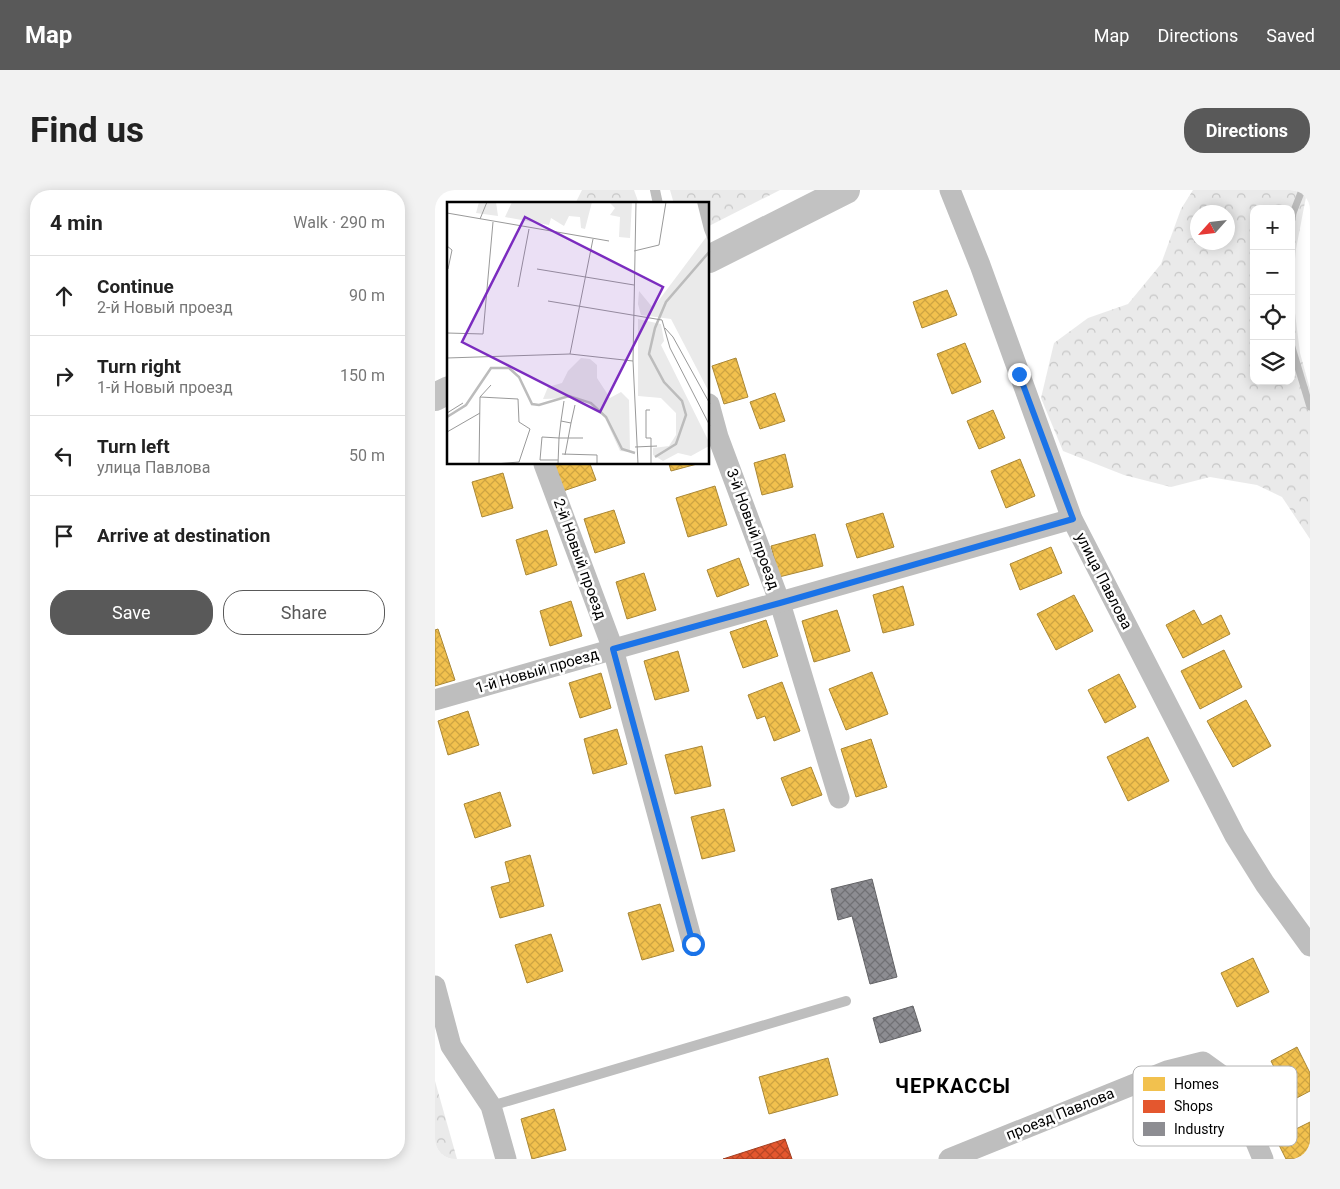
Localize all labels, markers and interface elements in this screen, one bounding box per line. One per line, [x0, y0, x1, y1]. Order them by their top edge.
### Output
text: Map [25, 21, 72, 49]
text: Map [1094, 25, 1129, 46]
text: Directions [1157, 25, 1238, 46]
text: Saved [1266, 25, 1315, 46]
button: Directions [1184, 108, 1310, 153]
text: Find us [30, 110, 144, 151]
inset map [447, 202, 710, 465]
north arrow [1190, 205, 1235, 250]
map controls [1250, 205, 1295, 385]
button: + [1250, 205, 1295, 250]
text: 4 min [50, 211, 103, 235]
text: Walk · 290 m [293, 213, 385, 232]
button: − [1250, 250, 1295, 295]
text: Continue [97, 275, 174, 298]
icon: ahead [50, 282, 78, 310]
text: 90 m [349, 286, 385, 305]
button: locate [1250, 295, 1295, 340]
text: 2-й Новый проезд [97, 298, 233, 317]
button: layers [1250, 340, 1295, 385]
text: Turn right [97, 355, 181, 378]
icon: right [50, 362, 78, 390]
route end [1008, 363, 1031, 386]
text: 150 m [340, 366, 385, 385]
text: 1-й Новый проезд [97, 378, 233, 397]
text: Turn left [97, 435, 170, 458]
icon: left [50, 442, 78, 470]
text: 50 m [349, 446, 385, 465]
text: улица Павлова [97, 458, 210, 477]
street label: 3-й Новый проезд [723, 466, 783, 592]
street label: 2-й Новый проезд [550, 496, 610, 622]
icon: arrive [50, 522, 78, 550]
text: Arrive at destination [97, 524, 270, 547]
street label: улица Павлова [1072, 530, 1136, 632]
button: Save [50, 590, 213, 635]
button: Share [223, 590, 385, 635]
street label: 1-й Новый проезд [473, 645, 601, 697]
route start [682, 933, 705, 956]
legend [1133, 1066, 1297, 1146]
district label: ЧЕРКАССЫ [895, 1074, 1011, 1098]
text: Homes [1174, 1076, 1219, 1092]
street label: проезд Павлова [1003, 1084, 1117, 1144]
text: Shops [1174, 1098, 1213, 1114]
text: Industry [1174, 1121, 1225, 1137]

